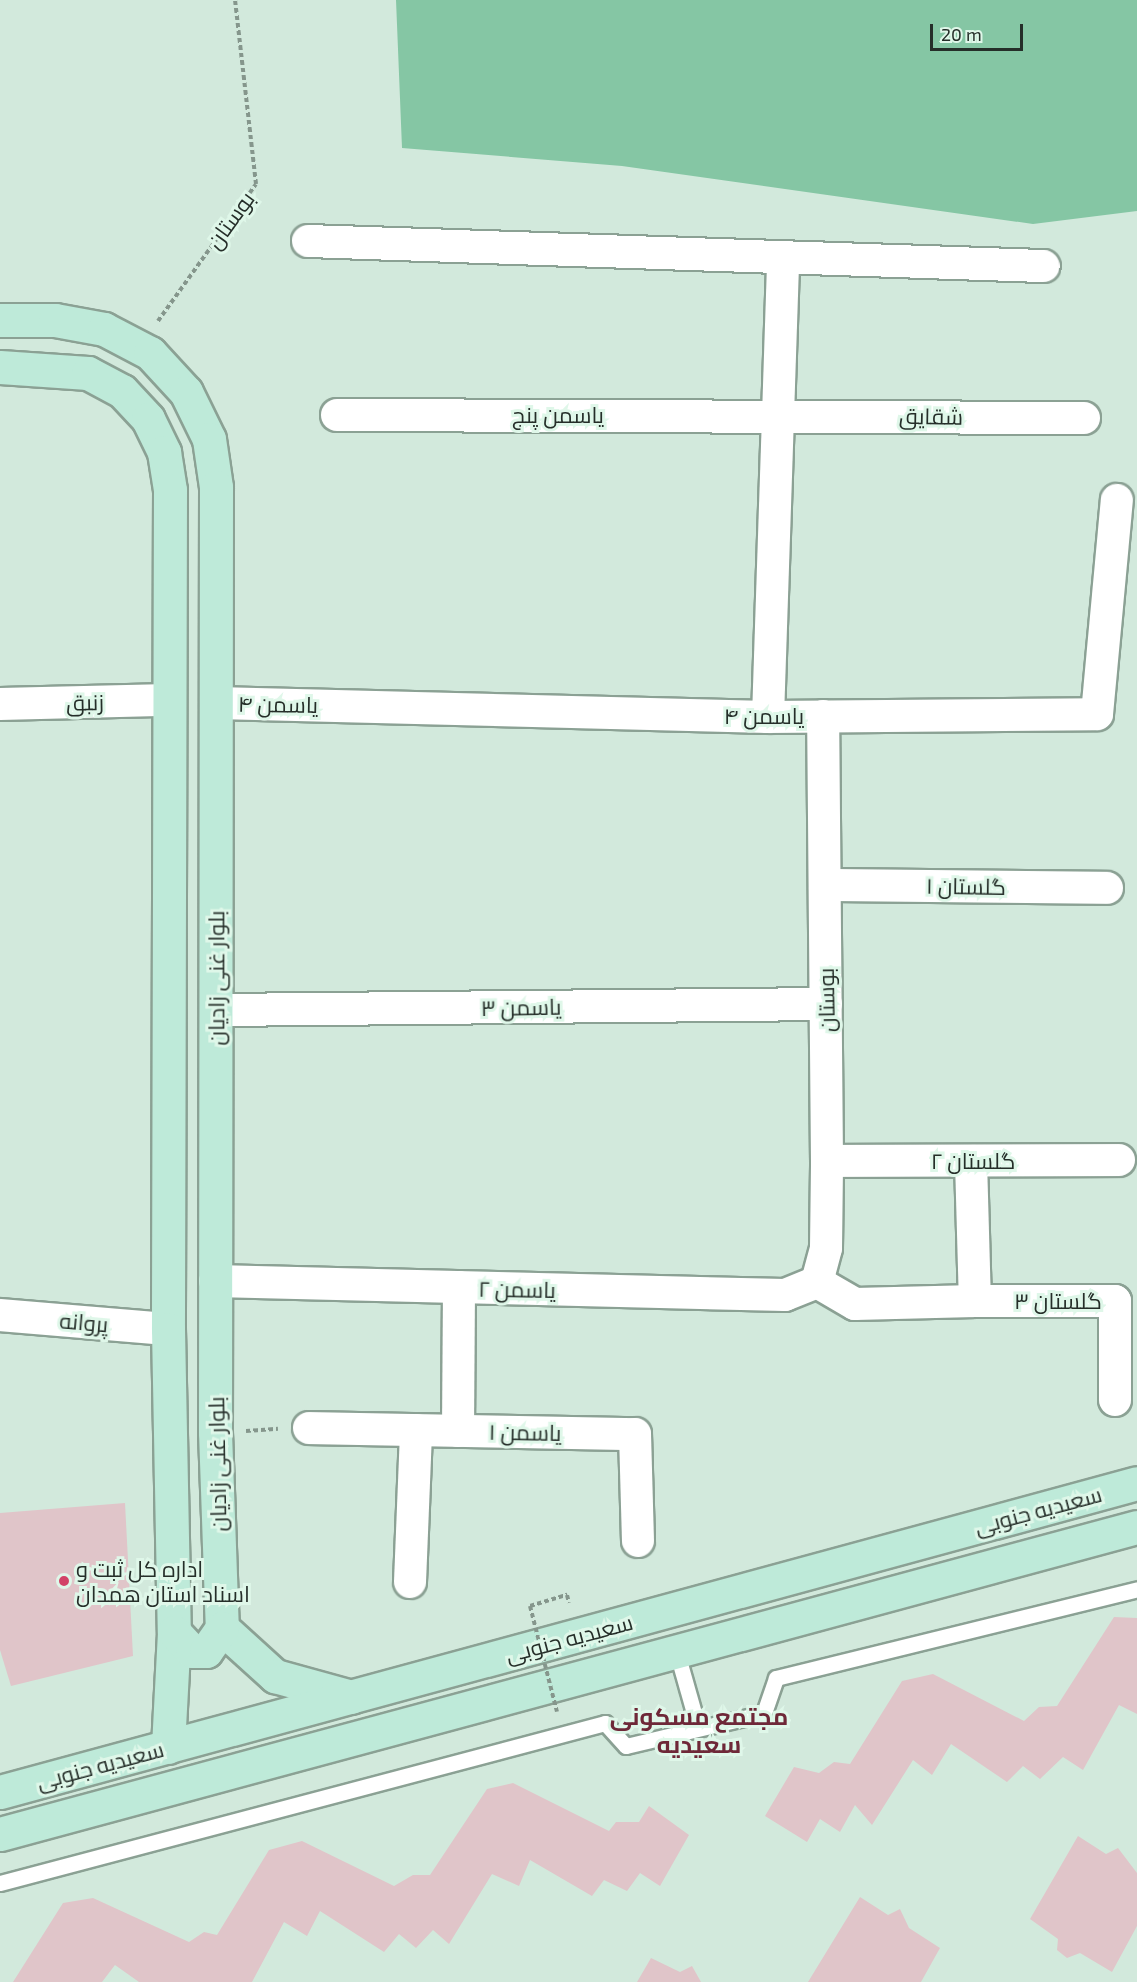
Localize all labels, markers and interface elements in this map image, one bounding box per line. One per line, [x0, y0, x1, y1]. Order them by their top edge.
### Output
scale bar [933, 12, 1026, 50]
text: 20 m [941, 23, 982, 45]
street label: بوستان [200, 186, 260, 254]
street label: یاسمن پنج [512, 402, 604, 428]
street label: شقایق [899, 402, 963, 430]
street label: زنبق [66, 688, 104, 716]
street label: یاسمن ۴ [238, 690, 318, 718]
street label: یاسمن ۴ [724, 703, 804, 729]
street label: گلستان ۱ [926, 872, 1006, 900]
street label: بلوار غنی زادیان [203, 910, 229, 1046]
street label: بوستان [812, 968, 840, 1032]
street label: یاسمن ۳ [480, 993, 562, 1021]
street label: گلستان ۲ [931, 1148, 1015, 1174]
street label: یاسمن ۲ [478, 1275, 556, 1303]
street label: گلستان ۳ [1014, 1288, 1102, 1314]
street label: پروانه [58, 1307, 110, 1337]
street label: بلوار غنی زادیان [203, 1396, 231, 1532]
street label: یاسمن ۱ [489, 1418, 561, 1446]
street label: سعیدیه جنوبی [971, 1480, 1105, 1540]
place label: اداره کل ثبت و اسناد استان همدان [76, 1555, 250, 1606]
marker: اداره کل ثبت و اسناد استان همدان [57, 1574, 71, 1588]
street label: سعیدیه جنوبی [502, 1608, 636, 1668]
district label: مجتمع مسکونی سعیدیه [610, 1702, 788, 1758]
street label: سعیدیه جنوبی [33, 1735, 167, 1795]

